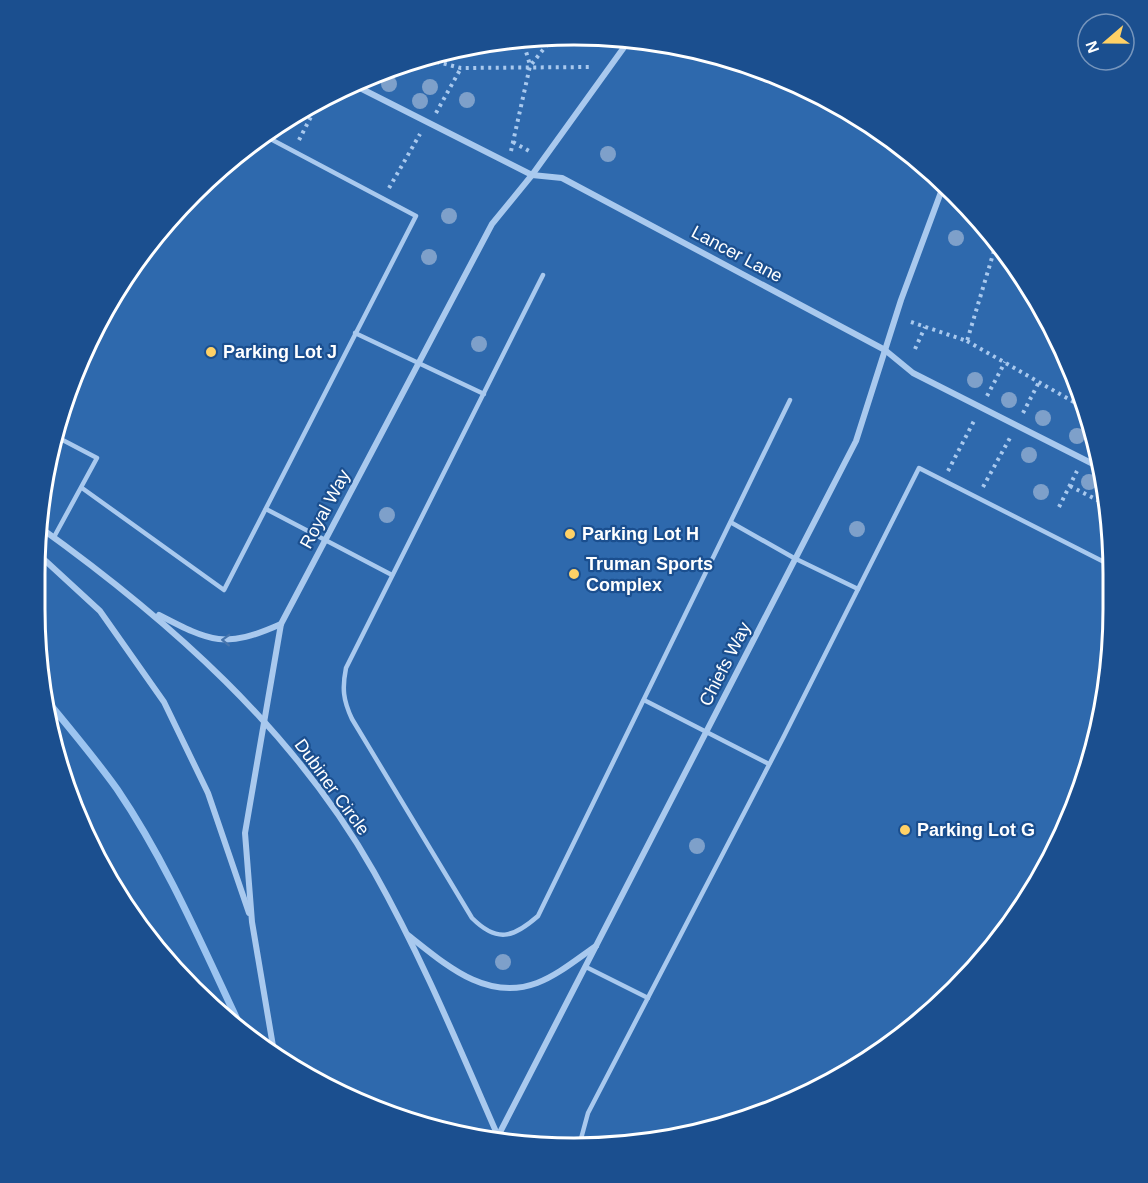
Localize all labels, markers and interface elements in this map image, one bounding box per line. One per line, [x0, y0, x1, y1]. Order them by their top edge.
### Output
north arrow [1076, 12, 1136, 72]
text: N [1082, 39, 1102, 55]
street label: Lancer Lane [688, 222, 786, 286]
place label: Parking Lot J [223, 342, 337, 362]
marker: Parking Lot J [204, 345, 218, 359]
street label: Royal Way [296, 466, 354, 552]
place label: Parking Lot H [582, 524, 699, 544]
marker: Parking Lot H [563, 527, 577, 541]
place label: Truman Sports Complex [586, 554, 713, 595]
marker: Truman Sports Complex [567, 567, 581, 581]
street label: Chiefs Way [695, 619, 755, 709]
one-way arrow [222, 633, 231, 646]
street label: Dubiner Circle [290, 735, 374, 839]
place label: Parking Lot G [917, 820, 1035, 840]
marker: Parking Lot G [898, 823, 912, 837]

